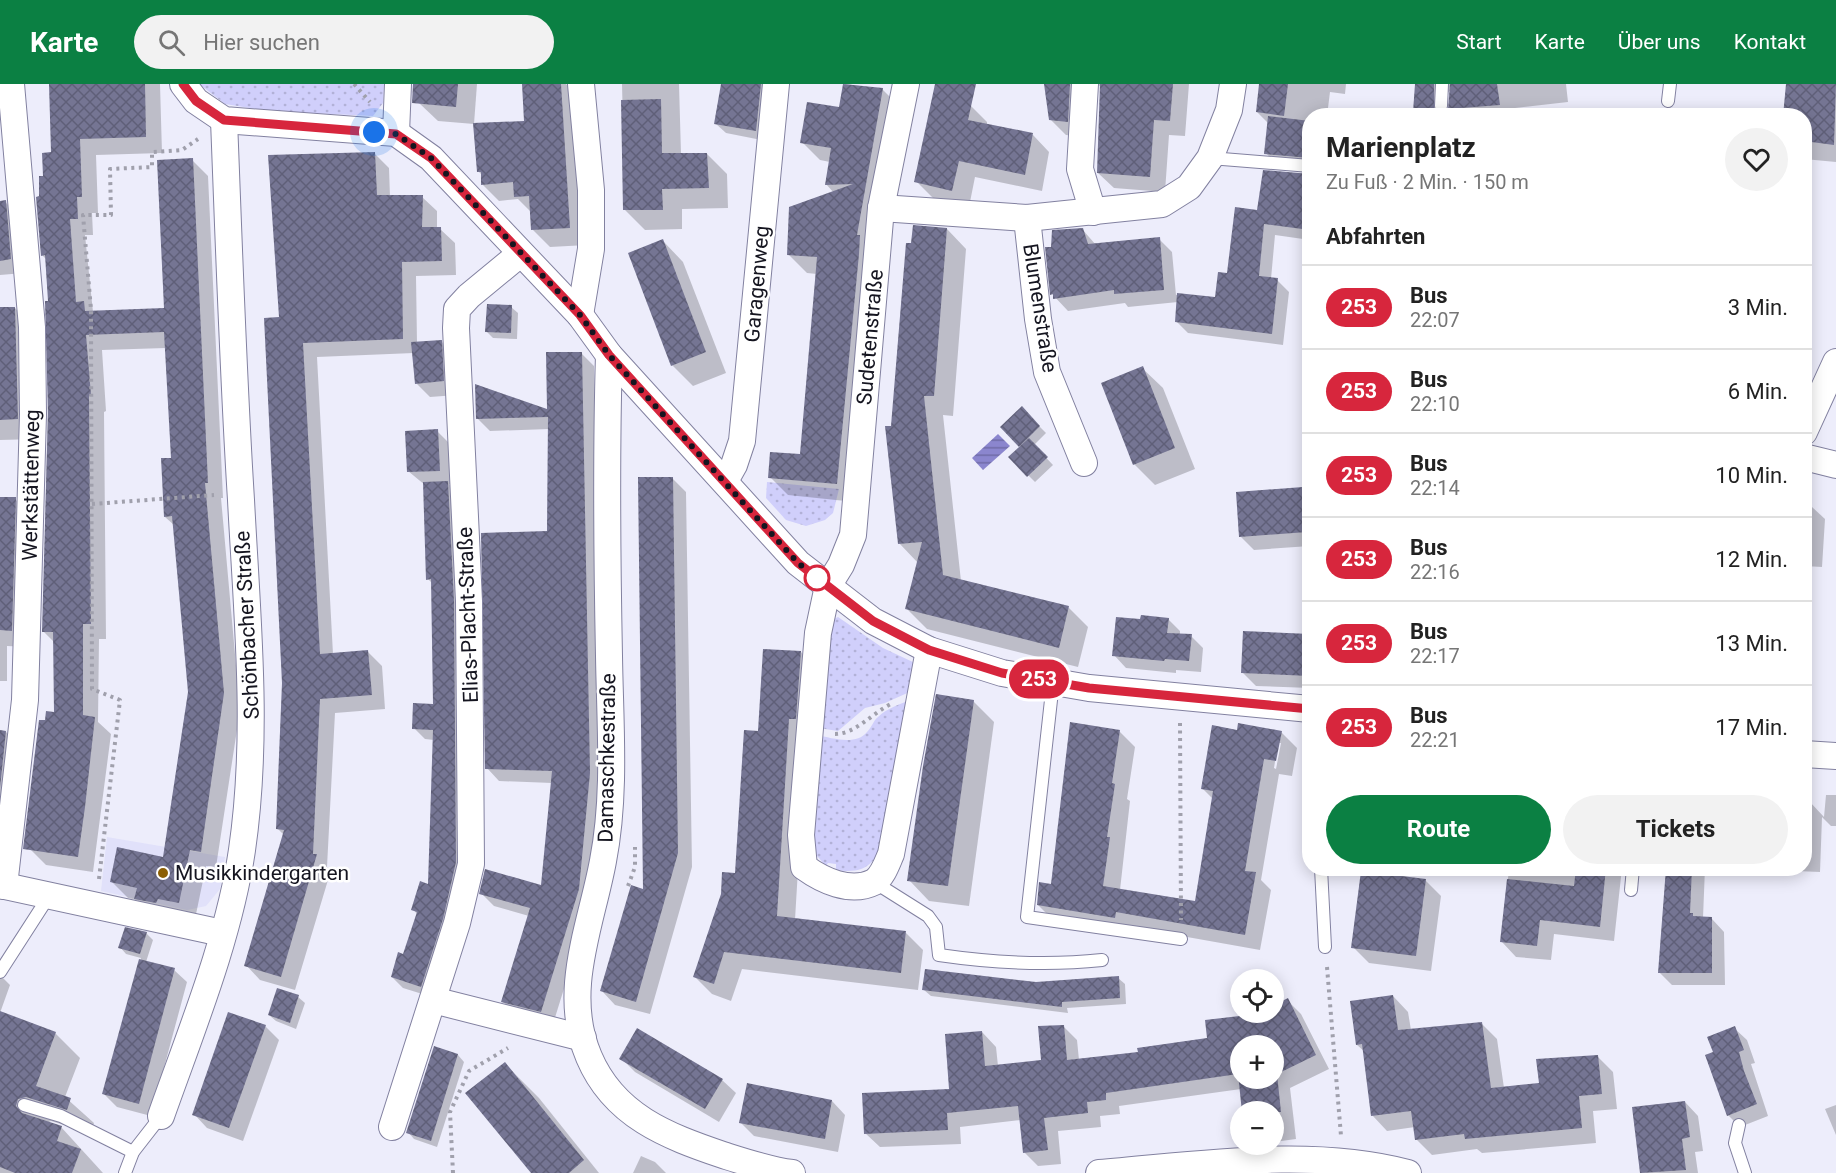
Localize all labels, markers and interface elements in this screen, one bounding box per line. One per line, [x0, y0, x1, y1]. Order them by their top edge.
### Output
search box [134, 15, 554, 69]
text: Karte [30, 26, 98, 59]
icon: search [155, 26, 188, 59]
text: Hier suchen [203, 30, 320, 55]
text: Start [1456, 30, 1502, 54]
text: Karte [1535, 30, 1585, 54]
text: Über uns [1618, 30, 1701, 54]
text: Kontakt [1734, 30, 1806, 54]
your location [359, 117, 389, 147]
button: heart [1725, 128, 1788, 191]
text: Marienplatz [1326, 131, 1476, 164]
text: Zu Fuß · 2 Min. · 150 m [1326, 170, 1529, 194]
text: Abfahrten [1326, 224, 1425, 249]
street label: Garagenweg [740, 225, 774, 343]
street label: Blumenstraße [1018, 242, 1062, 374]
street label: Sudetenstraße [852, 268, 888, 406]
text: Bus [1410, 283, 1448, 308]
text: 253 [1341, 295, 1377, 319]
text: 3 Min. [1728, 295, 1788, 320]
text: 22:07 [1410, 308, 1460, 332]
text: Bus [1410, 367, 1448, 392]
text: 253 [1341, 379, 1377, 403]
text: 6 Min. [1728, 379, 1788, 404]
text: 22:10 [1410, 392, 1460, 416]
street label: Werkstättenweg [18, 409, 44, 561]
text: Bus [1410, 451, 1448, 476]
text: 253 [1341, 463, 1377, 487]
text: 10 Min. [1715, 463, 1788, 488]
text: 22:14 [1410, 476, 1460, 500]
street label: Elias-Placht-Straße [453, 526, 483, 704]
street label: Schönbacher Straße [230, 530, 264, 720]
text: Bus [1410, 535, 1448, 560]
text: 253 [1341, 547, 1377, 571]
text: 12 Min. [1715, 547, 1788, 572]
text: 22:16 [1410, 560, 1460, 584]
unlabelled marker [804, 565, 830, 591]
text: Bus [1410, 619, 1448, 644]
text: 253 [1341, 631, 1377, 655]
text: 13 Min. [1715, 631, 1788, 656]
text: 22:17 [1410, 644, 1460, 668]
line badge: 253 [1004, 660, 1074, 698]
text: 253 [1021, 667, 1057, 691]
street label: Damaschkestraße [594, 673, 620, 843]
text: Bus [1410, 703, 1448, 728]
text: 253 [1341, 715, 1377, 739]
text: 17 Min. [1715, 715, 1788, 740]
text: 22:21 [1410, 728, 1460, 752]
button: Route [1326, 795, 1551, 864]
button: Tickets [1563, 795, 1788, 864]
place label: Musikkindergarten [175, 861, 349, 885]
marker: Musikkindergarten [156, 866, 170, 880]
map controls [1230, 969, 1284, 1155]
button: locate [1230, 969, 1284, 1023]
button: + [1230, 1035, 1284, 1089]
button: − [1230, 1101, 1284, 1155]

